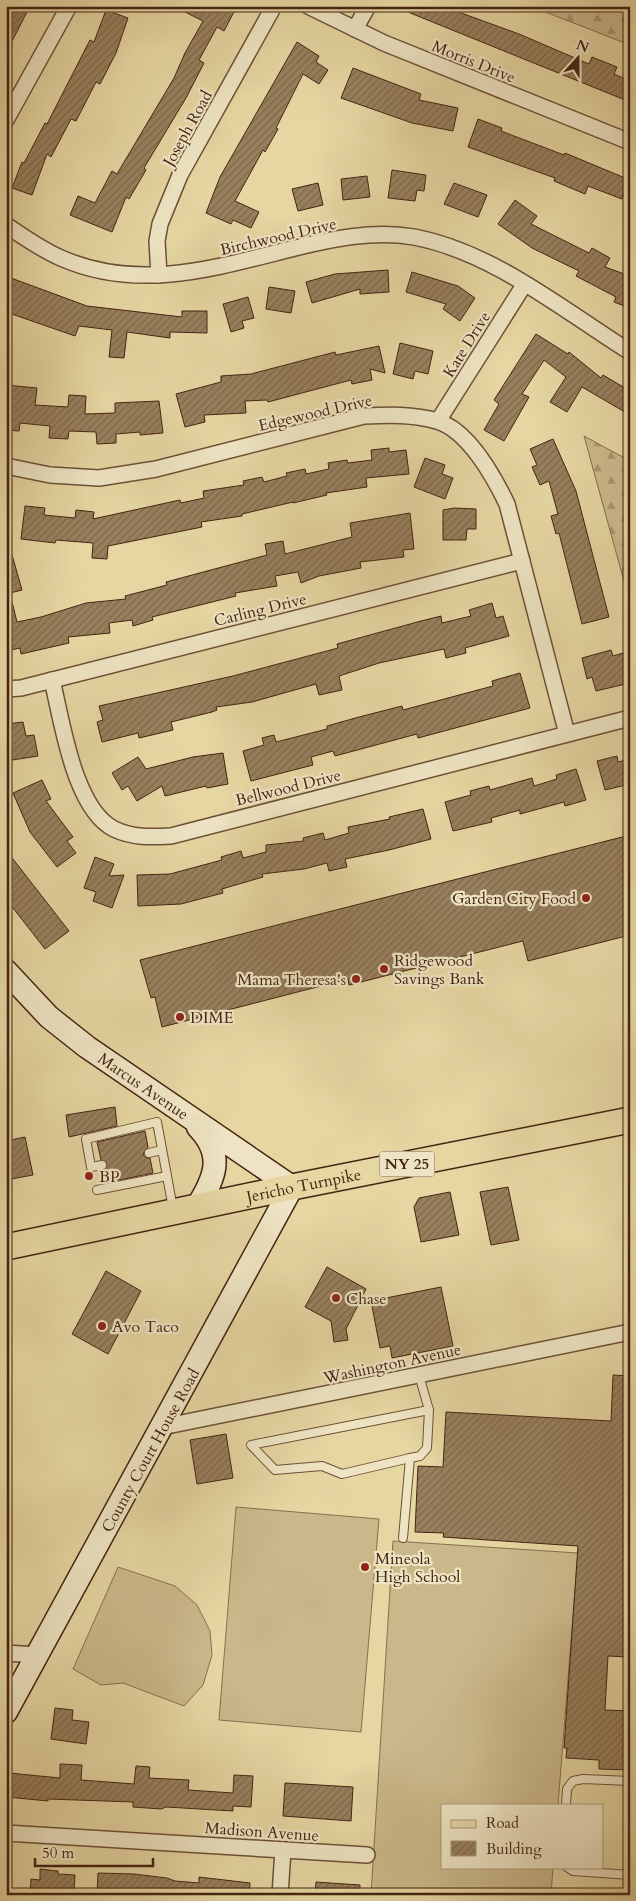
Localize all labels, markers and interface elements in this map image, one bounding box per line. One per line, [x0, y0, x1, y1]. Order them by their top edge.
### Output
north arrow [554, 32, 604, 82]
street label: Morris Drive [429, 35, 519, 89]
text: N [573, 35, 592, 57]
street label: Joseph Road [157, 86, 218, 172]
street label: Birchwood Drive [218, 213, 339, 261]
street label: Kate Drive [438, 307, 496, 382]
street label: Edgewood Drive [256, 389, 374, 437]
street label: Carling Drive [212, 588, 309, 632]
street label: Bellwood Drive [233, 764, 343, 812]
place label: Garden City Food [452, 888, 576, 910]
marker: Garden City Food [580, 892, 592, 904]
place label: Ridgewood Savings Bank [394, 950, 485, 990]
marker: Ridgewood Savings Bank [378, 963, 390, 975]
place label: Mama Theresa's [237, 969, 346, 991]
marker: Mama Theresa's [350, 973, 362, 985]
place label: DIME [190, 1007, 234, 1029]
marker: DIME [174, 1011, 186, 1023]
street label: Marcus Avenue [93, 1048, 193, 1125]
road number: NY 25 [380, 1152, 434, 1176]
street label: Jericho Turnpike [243, 1164, 363, 1209]
place label: BP [99, 1166, 119, 1188]
marker: BP [83, 1170, 95, 1182]
place label: Chase [346, 1288, 387, 1310]
marker: Chase [330, 1292, 342, 1304]
place label: Avo Taco [112, 1316, 179, 1338]
marker: Avo Taco [96, 1320, 108, 1332]
street label: Washington Avenue [320, 1339, 463, 1390]
street label: County Court House Road [97, 1364, 205, 1536]
place label: Mineola High School [375, 1548, 460, 1588]
marker: Mineola High School [359, 1561, 371, 1573]
legend [441, 1804, 604, 1868]
text: Road [486, 1813, 519, 1833]
street label: Madison Avenue [204, 1817, 320, 1847]
scale bar [35, 1836, 152, 1868]
text: Building [486, 1839, 542, 1859]
text: 50 m [42, 1843, 74, 1863]

